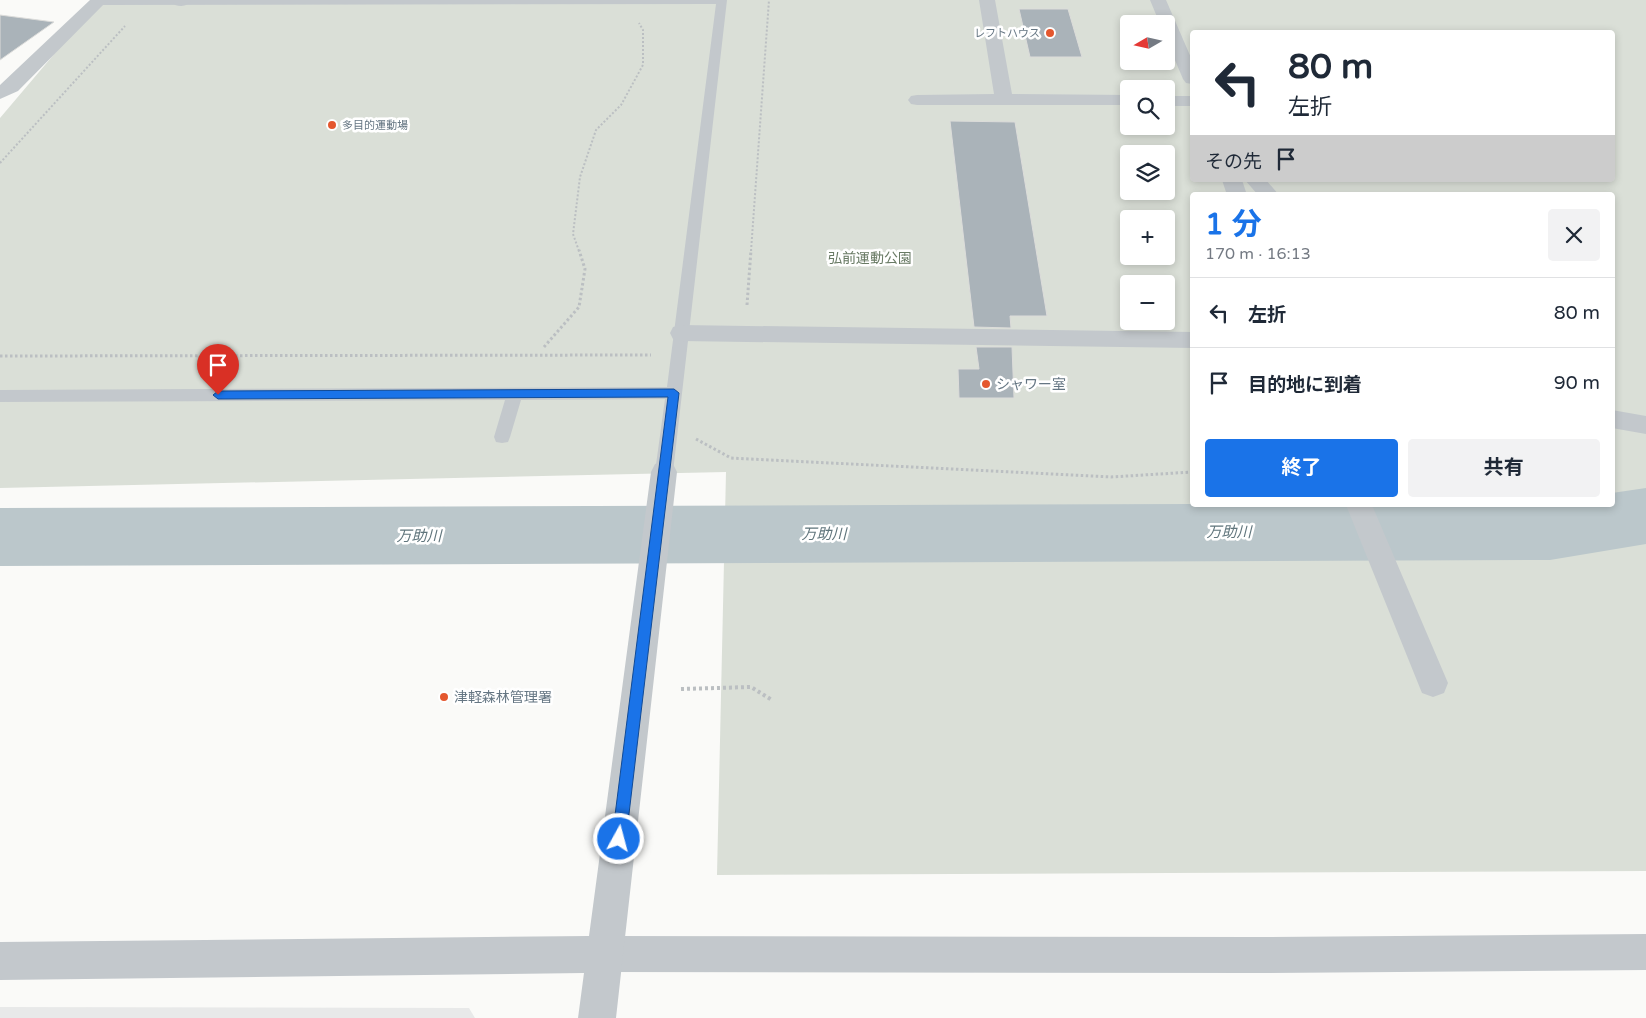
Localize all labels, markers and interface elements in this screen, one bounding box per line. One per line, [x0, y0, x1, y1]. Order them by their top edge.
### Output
north arrow [1120, 15, 1175, 70]
map controls [1120, 15, 1175, 330]
place label: レフトハウス [974, 27, 1040, 40]
marker: レフトハウス [1044, 27, 1056, 39]
text: 80 m [1288, 46, 1373, 88]
icon: left [1205, 50, 1270, 115]
button: search [1120, 80, 1175, 135]
text: 左折 [1288, 94, 1332, 120]
marker: 多目的運動場 [326, 119, 338, 131]
place label: 多目的運動場 [342, 119, 408, 132]
button: layers [1120, 145, 1175, 200]
icon: arrive [1272, 145, 1300, 173]
text: その先 [1205, 151, 1262, 173]
text: 1 分 [1205, 206, 1262, 243]
button: close [1548, 209, 1600, 261]
button: + [1120, 210, 1175, 265]
text: 170 m · 16:13 [1205, 244, 1311, 264]
park label: 弘前運動公園 [828, 250, 912, 267]
button: − [1120, 275, 1175, 330]
icon: left [1205, 299, 1233, 327]
text: 80 m [1554, 302, 1600, 324]
text: 左折 [1248, 304, 1286, 326]
pin [197, 344, 239, 395]
icon: arrive [204, 351, 232, 379]
icon: arrive [1205, 369, 1233, 397]
text: 90 m [1554, 372, 1600, 394]
text: 目的地に到着 [1248, 374, 1362, 396]
place label: シャワー室 [996, 376, 1066, 393]
marker: シャワー室 [980, 378, 992, 390]
button: 終了 [1205, 439, 1398, 497]
button: 共有 [1408, 439, 1600, 497]
water label: 万助川 [1206, 523, 1253, 541]
water label: 万助川 [801, 525, 848, 543]
water label: 万助川 [396, 527, 443, 545]
place label: 津軽森林管理署 [454, 689, 552, 706]
marker: 津軽森林管理署 [438, 691, 450, 703]
position arrow [592, 812, 644, 864]

